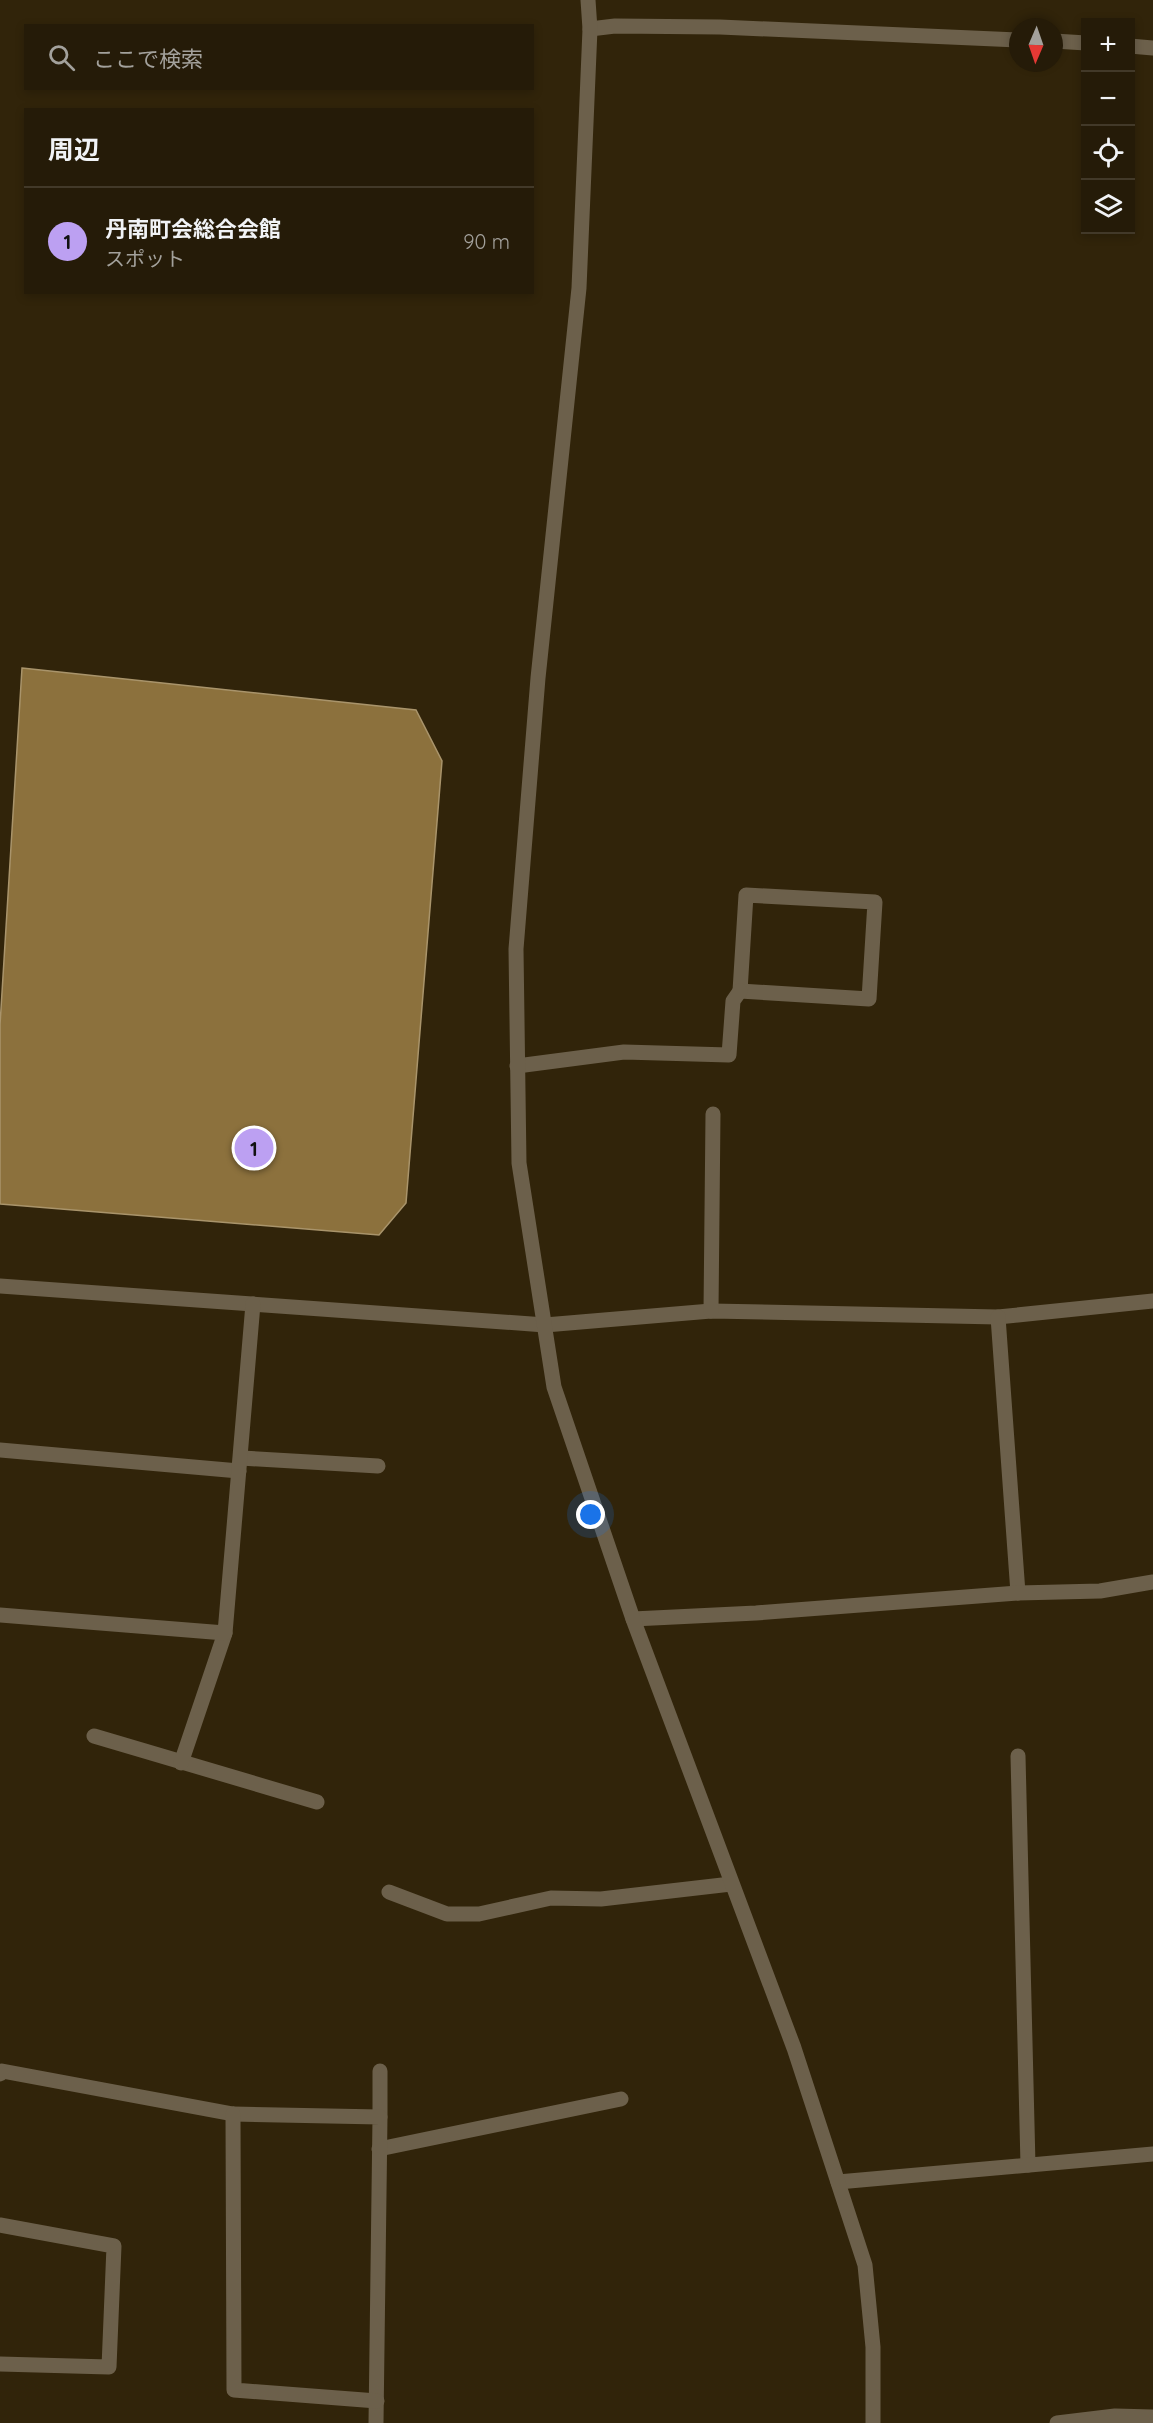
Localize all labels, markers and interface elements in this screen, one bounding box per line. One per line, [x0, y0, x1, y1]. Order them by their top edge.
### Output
north arrow [1009, 18, 1063, 72]
map controls [1081, 18, 1135, 234]
button: + [1081, 18, 1135, 72]
search box [24, 24, 534, 90]
icon: search [45, 41, 78, 74]
text: ここで検索 [93, 45, 203, 73]
button: − [1081, 72, 1135, 126]
button: locate [1081, 126, 1135, 180]
text: 周辺 [48, 133, 100, 166]
button: layers [1081, 180, 1135, 234]
text: 丹南町会総合会館 [105, 215, 281, 243]
text: 1 [64, 229, 71, 254]
text: 90 m [463, 229, 510, 254]
text: スポット [105, 246, 185, 271]
pin: 1 [234, 1126, 274, 1170]
your location [576, 1500, 605, 1529]

